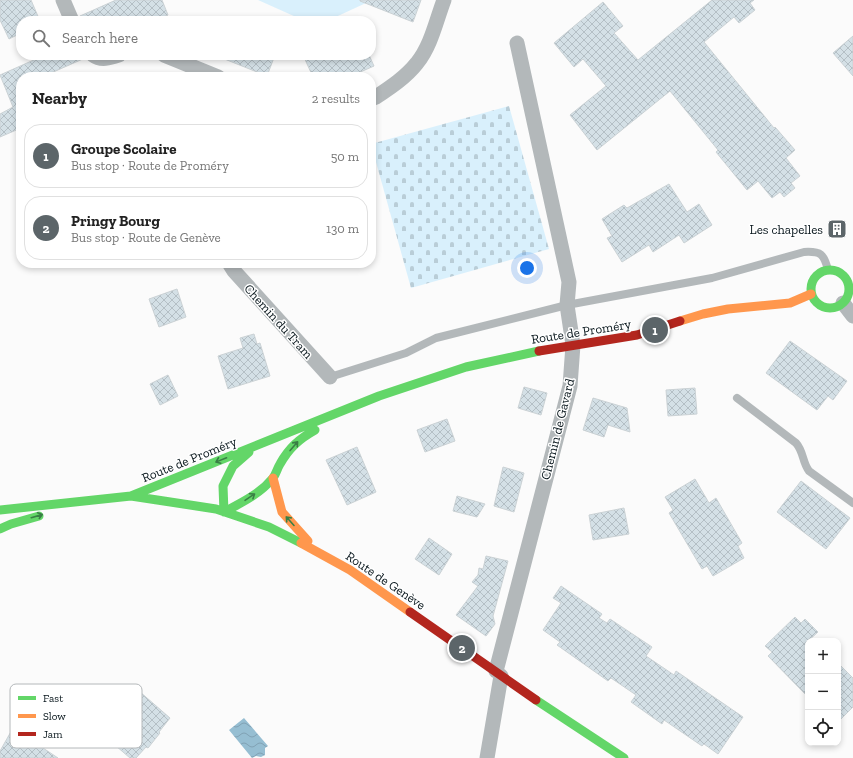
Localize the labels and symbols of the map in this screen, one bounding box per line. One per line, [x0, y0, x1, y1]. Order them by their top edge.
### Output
building icon: Les chapelles [826, 218, 848, 240]
place label: Les chapelles [750, 222, 823, 237]
your location [517, 258, 537, 278]
street label: Chemin du Tram [241, 281, 317, 362]
pin: 1 [642, 315, 668, 345]
street label: Route de Proméry [530, 316, 632, 347]
street label: Chemin de Gavard [538, 377, 577, 481]
street label: Route de Proméry [140, 433, 239, 485]
one-way arrow [289, 441, 298, 451]
one-way arrow [216, 456, 228, 464]
one-way arrow [244, 493, 255, 501]
one-way arrow [30, 512, 43, 520]
one-way arrow [286, 516, 295, 527]
street label: Route de Genève [343, 548, 428, 613]
pin: 2 [449, 633, 475, 663]
legend [10, 684, 142, 748]
text: Fast [43, 692, 64, 705]
text: Slow [43, 710, 66, 723]
text: Jam [43, 728, 63, 741]

